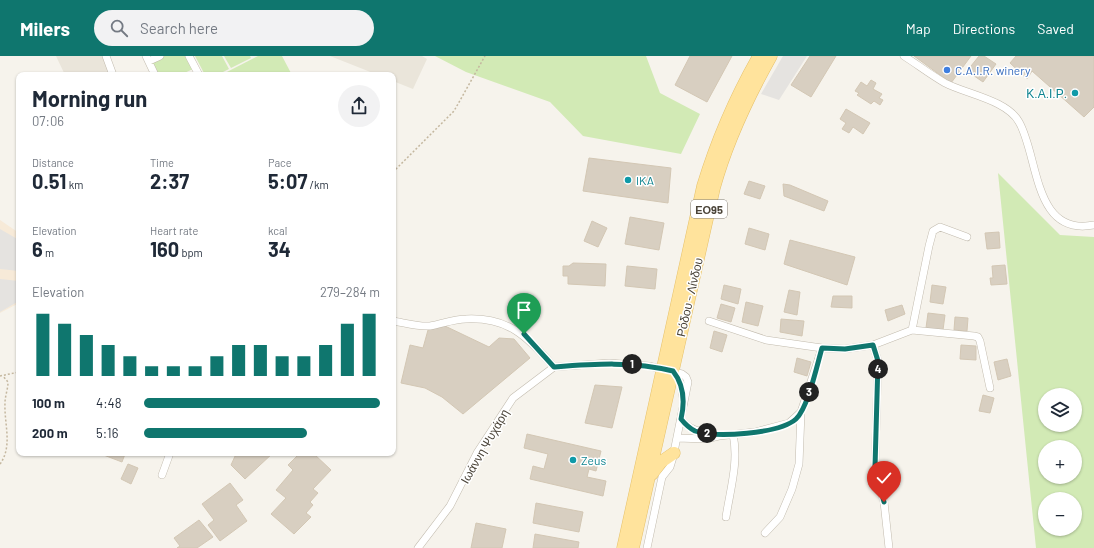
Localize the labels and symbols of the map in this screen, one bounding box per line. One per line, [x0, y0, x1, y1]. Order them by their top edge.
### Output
place label: C.A.I.R. winery [955, 63, 1031, 77]
marker: C.A.I.R. winery [942, 65, 952, 75]
place label: Κ.Α.Ι.Ρ. [1026, 86, 1067, 100]
marker: Κ.Α.Ι.Ρ. [1070, 88, 1080, 98]
place label: IKA [636, 173, 654, 187]
marker: IKA [623, 175, 633, 185]
road number: ΕΟ95 [691, 200, 727, 218]
street label: Ρόδου - Λίνδου [673, 256, 705, 338]
pin [507, 293, 541, 334]
pin: 1 [622, 354, 642, 374]
pin: 4 [868, 359, 888, 379]
pin: 3 [799, 382, 819, 402]
street label: Ιωάννη Ψυχάρη [457, 406, 512, 486]
pin: 2 [697, 423, 717, 443]
place label: Zeus [581, 453, 606, 467]
marker: Zeus [568, 455, 578, 465]
pin [867, 461, 901, 502]

